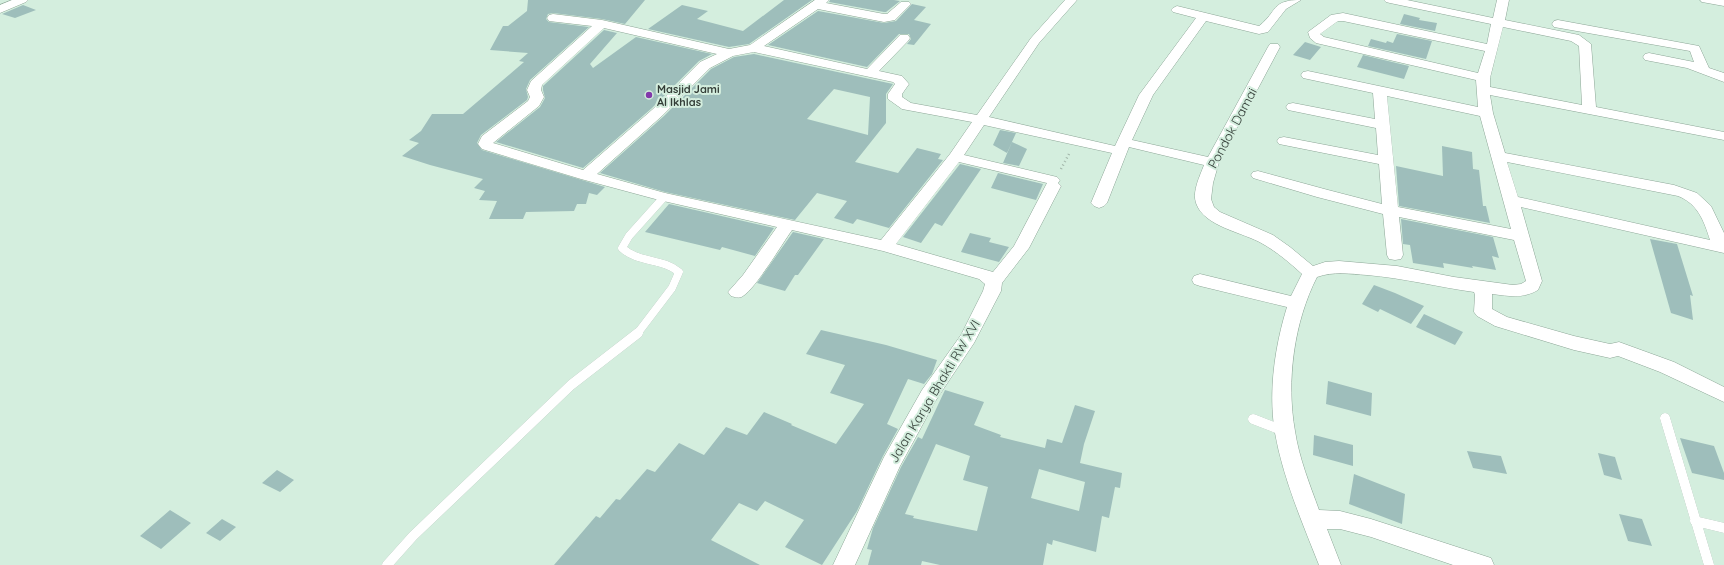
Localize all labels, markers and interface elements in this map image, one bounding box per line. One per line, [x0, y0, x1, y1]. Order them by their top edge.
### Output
place label: Masjid Jami Al Ikhlas [657, 82, 720, 109]
street label: Pondok Damai [1204, 85, 1260, 171]
marker: Masjid Jami Al Ikhlas [644, 90, 654, 100]
street label: Jalan Karya Bhakti RW XVI [885, 317, 983, 465]

